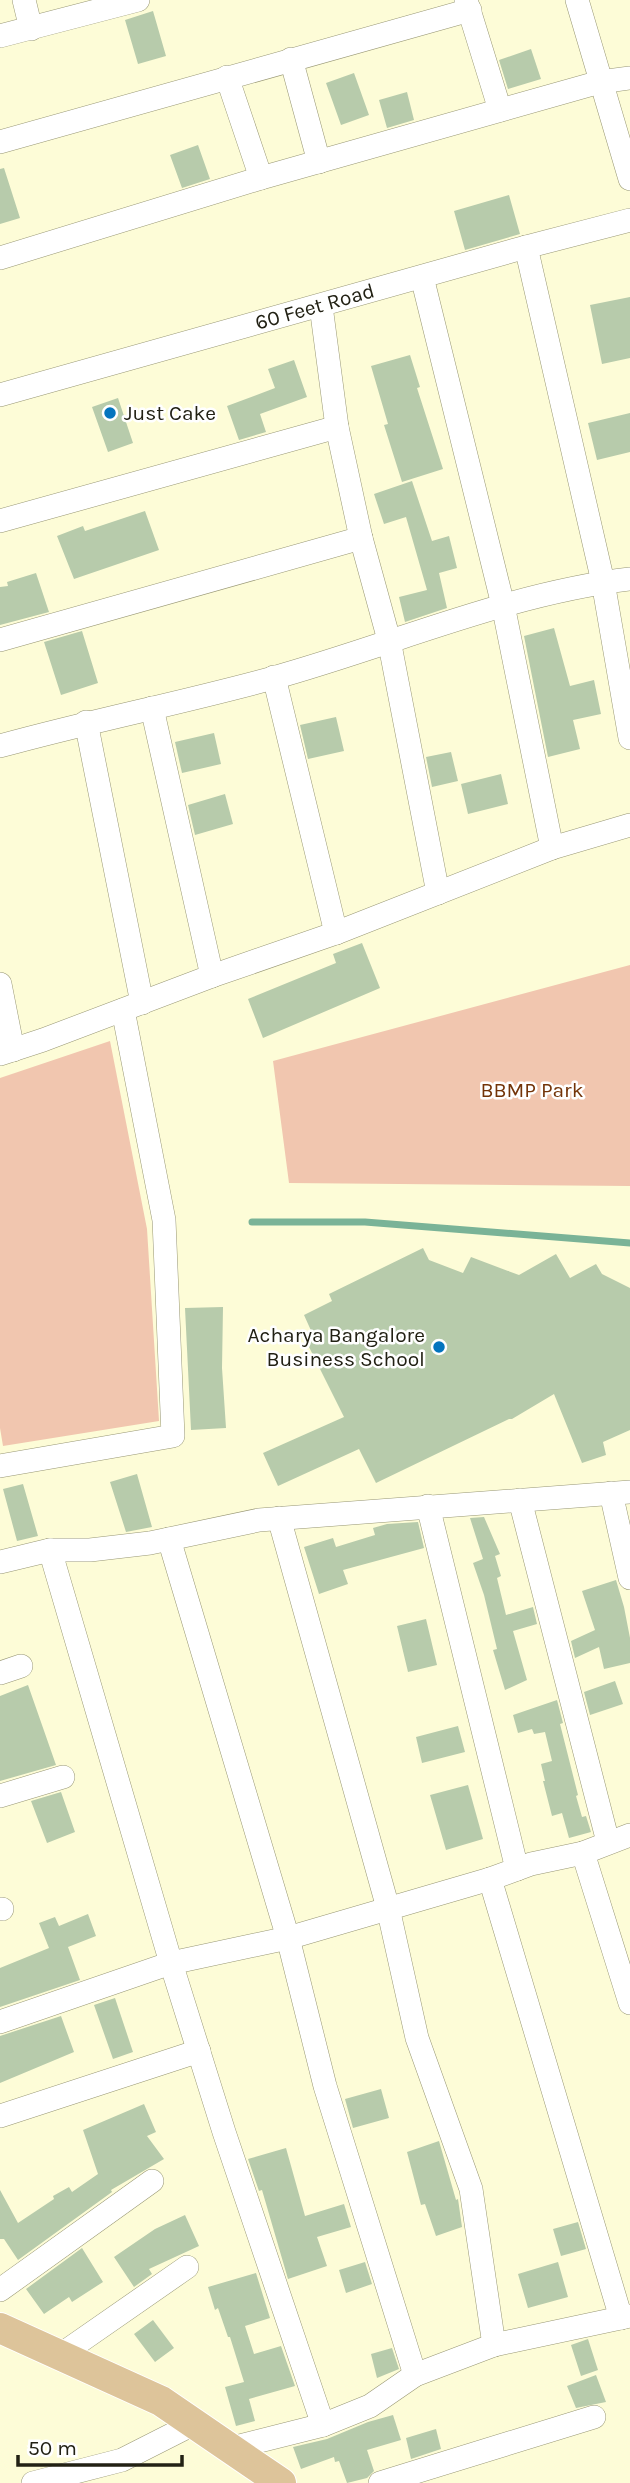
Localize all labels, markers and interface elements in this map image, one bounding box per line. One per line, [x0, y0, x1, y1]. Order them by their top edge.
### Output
street label: 60 Feet Road [252, 278, 377, 335]
place label: Just Cake [124, 401, 216, 425]
marker: Just Cake [102, 405, 118, 421]
park label: BBMP Park [480, 1078, 584, 1102]
place label: Acharya Bangalore Business School [248, 1323, 425, 1371]
marker: Acharya Bangalore Business School [431, 1339, 447, 1355]
scale bar [18, 2424, 182, 2468]
text: 50 m [28, 2436, 77, 2460]

